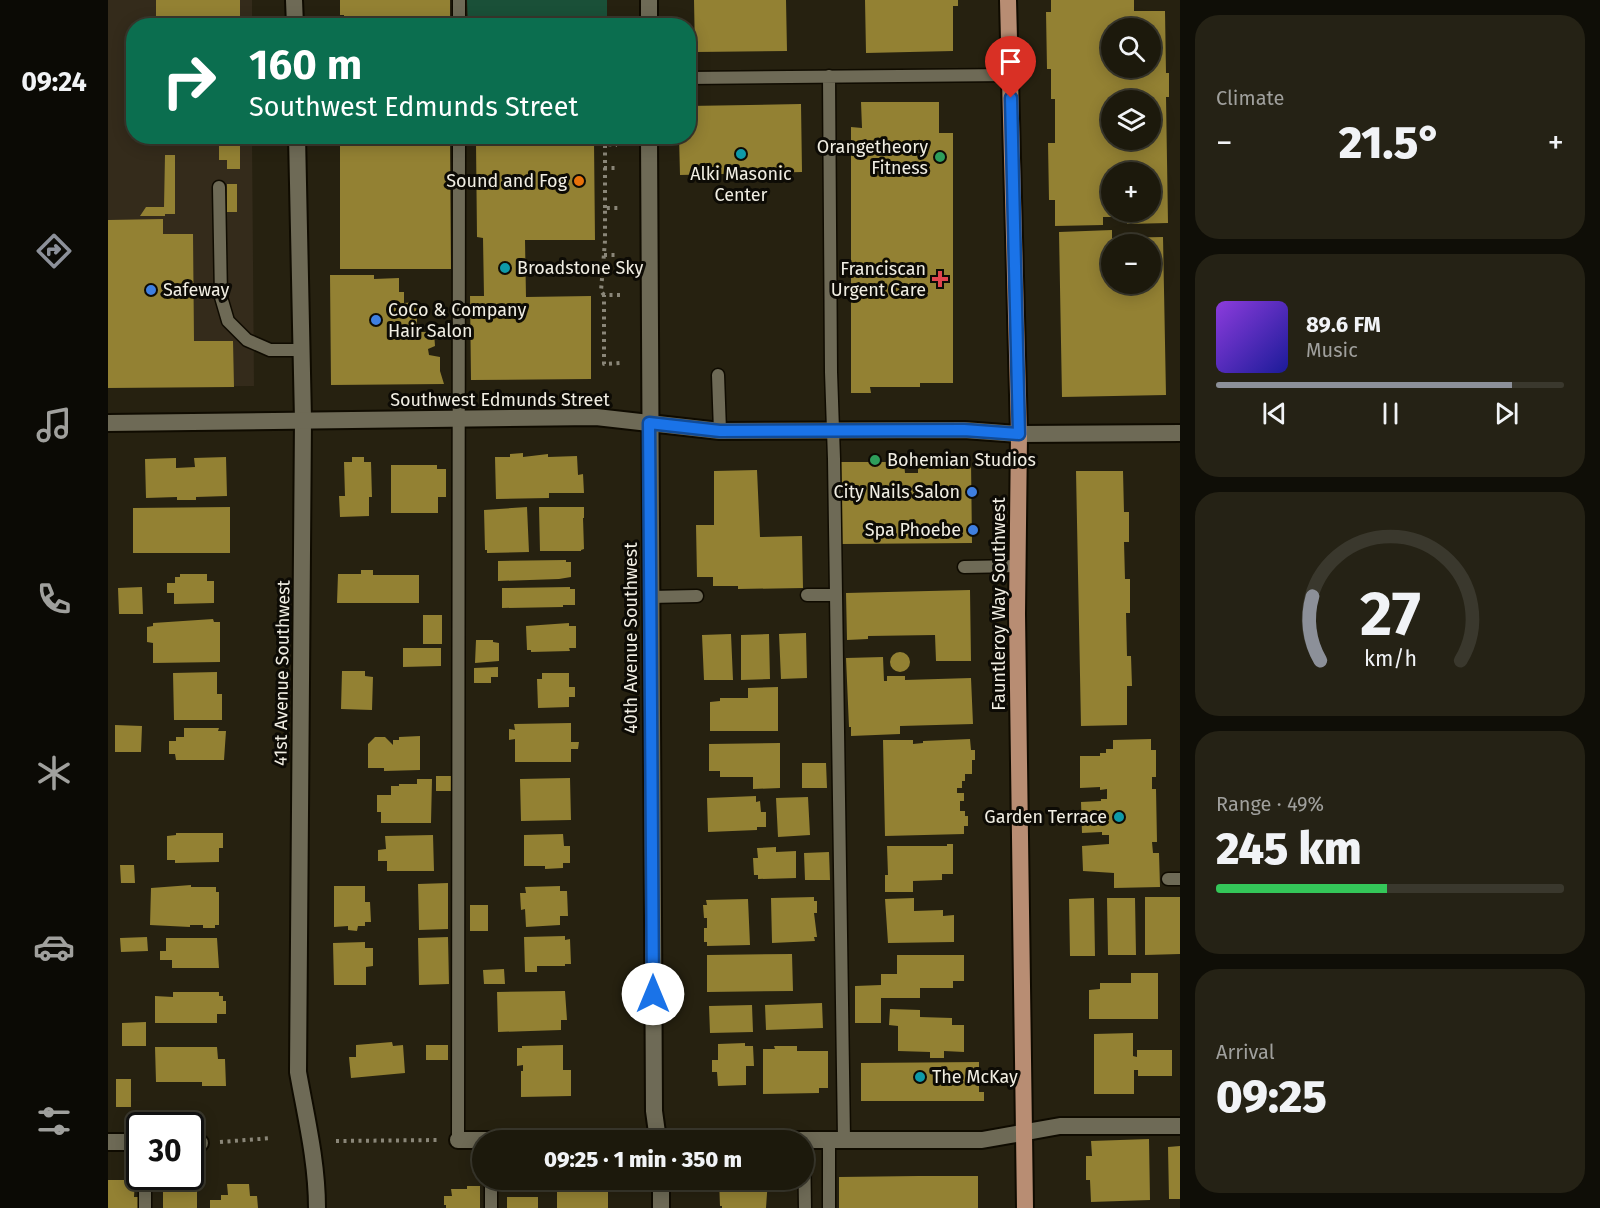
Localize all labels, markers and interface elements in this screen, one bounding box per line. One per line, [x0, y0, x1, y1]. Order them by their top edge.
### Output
map controls [1101, 18, 1161, 294]
button: search [1101, 18, 1161, 78]
pin [985, 36, 1036, 98]
text: 160 m [249, 40, 362, 90]
icon: right [150, 42, 228, 120]
icon: arrive [994, 45, 1027, 78]
text: 09:24 [21, 66, 87, 98]
text: Climate [1216, 86, 1284, 110]
button: layers [1101, 90, 1161, 150]
text: Southwest Edmunds Street [249, 91, 578, 123]
text: 21.5° [1339, 116, 1441, 170]
text: − [1216, 123, 1233, 163]
text: + [1548, 123, 1564, 163]
place label: Orangetheory Fitness [817, 136, 928, 179]
marker: Alki Masonic Center [734, 147, 748, 161]
marker: Orangetheory Fitness [933, 150, 947, 164]
button: + [1101, 162, 1161, 222]
place label: Alki Masonic Center [690, 163, 792, 206]
place label: Sound and Fog [446, 170, 568, 192]
marker: Sound and Fog [572, 174, 586, 188]
icon: directions [33, 230, 75, 272]
button: − [1101, 234, 1161, 294]
place label: Broadstone Sky [517, 257, 644, 279]
place label: Franciscan Urgent Care [831, 258, 926, 301]
marker: Broadstone Sky [498, 261, 512, 275]
marker: Franciscan Urgent Care [931, 270, 949, 288]
place label: Safeway [163, 279, 229, 301]
marker: Safeway [144, 283, 158, 297]
place label: CoCo & Company Hair Salon [388, 299, 527, 342]
text: 89.6 FM [1306, 311, 1381, 338]
marker: CoCo & Company Hair Salon [369, 313, 383, 327]
text: Music [1306, 338, 1358, 362]
street label: Southwest Edmunds Street [390, 389, 610, 411]
icon: previous [1258, 397, 1291, 430]
icon: pause [1374, 397, 1407, 430]
icon: next [1490, 397, 1523, 430]
icon: music [33, 404, 75, 446]
place label: Bohemian Studios [887, 449, 1036, 471]
marker: Bohemian Studios [868, 453, 882, 467]
place label: City Nails Salon [834, 481, 960, 503]
marker: City Nails Salon [965, 485, 979, 499]
street label: Fauntleroy Way Southwest [988, 497, 1010, 711]
place label: Spa Phoebe [865, 519, 961, 541]
marker: Spa Phoebe [966, 523, 980, 537]
street label: 40th Avenue Southwest [620, 542, 642, 734]
text: 27 [1360, 577, 1420, 652]
icon: phone [33, 578, 75, 620]
street label: 41st Avenue Southwest [269, 579, 295, 766]
text: km/h [1363, 646, 1417, 672]
icon: climate [33, 752, 75, 794]
text: Range · 49% [1216, 792, 1324, 816]
place label: Garden Terrace [984, 806, 1107, 828]
marker: Garden Terrace [1112, 810, 1126, 824]
text: 245 km [1216, 822, 1362, 876]
icon: car [33, 926, 75, 968]
position arrow [621, 962, 685, 1026]
text: Arrival [1216, 1040, 1275, 1064]
place label: The McKay [932, 1066, 1018, 1088]
marker: The McKay [913, 1070, 927, 1084]
text: 09:25 [1216, 1070, 1327, 1124]
icon: filters [33, 1100, 75, 1142]
speed limit sign: 30 [126, 1112, 204, 1190]
text: 09:25 · 1 min · 350 m [544, 1146, 742, 1173]

